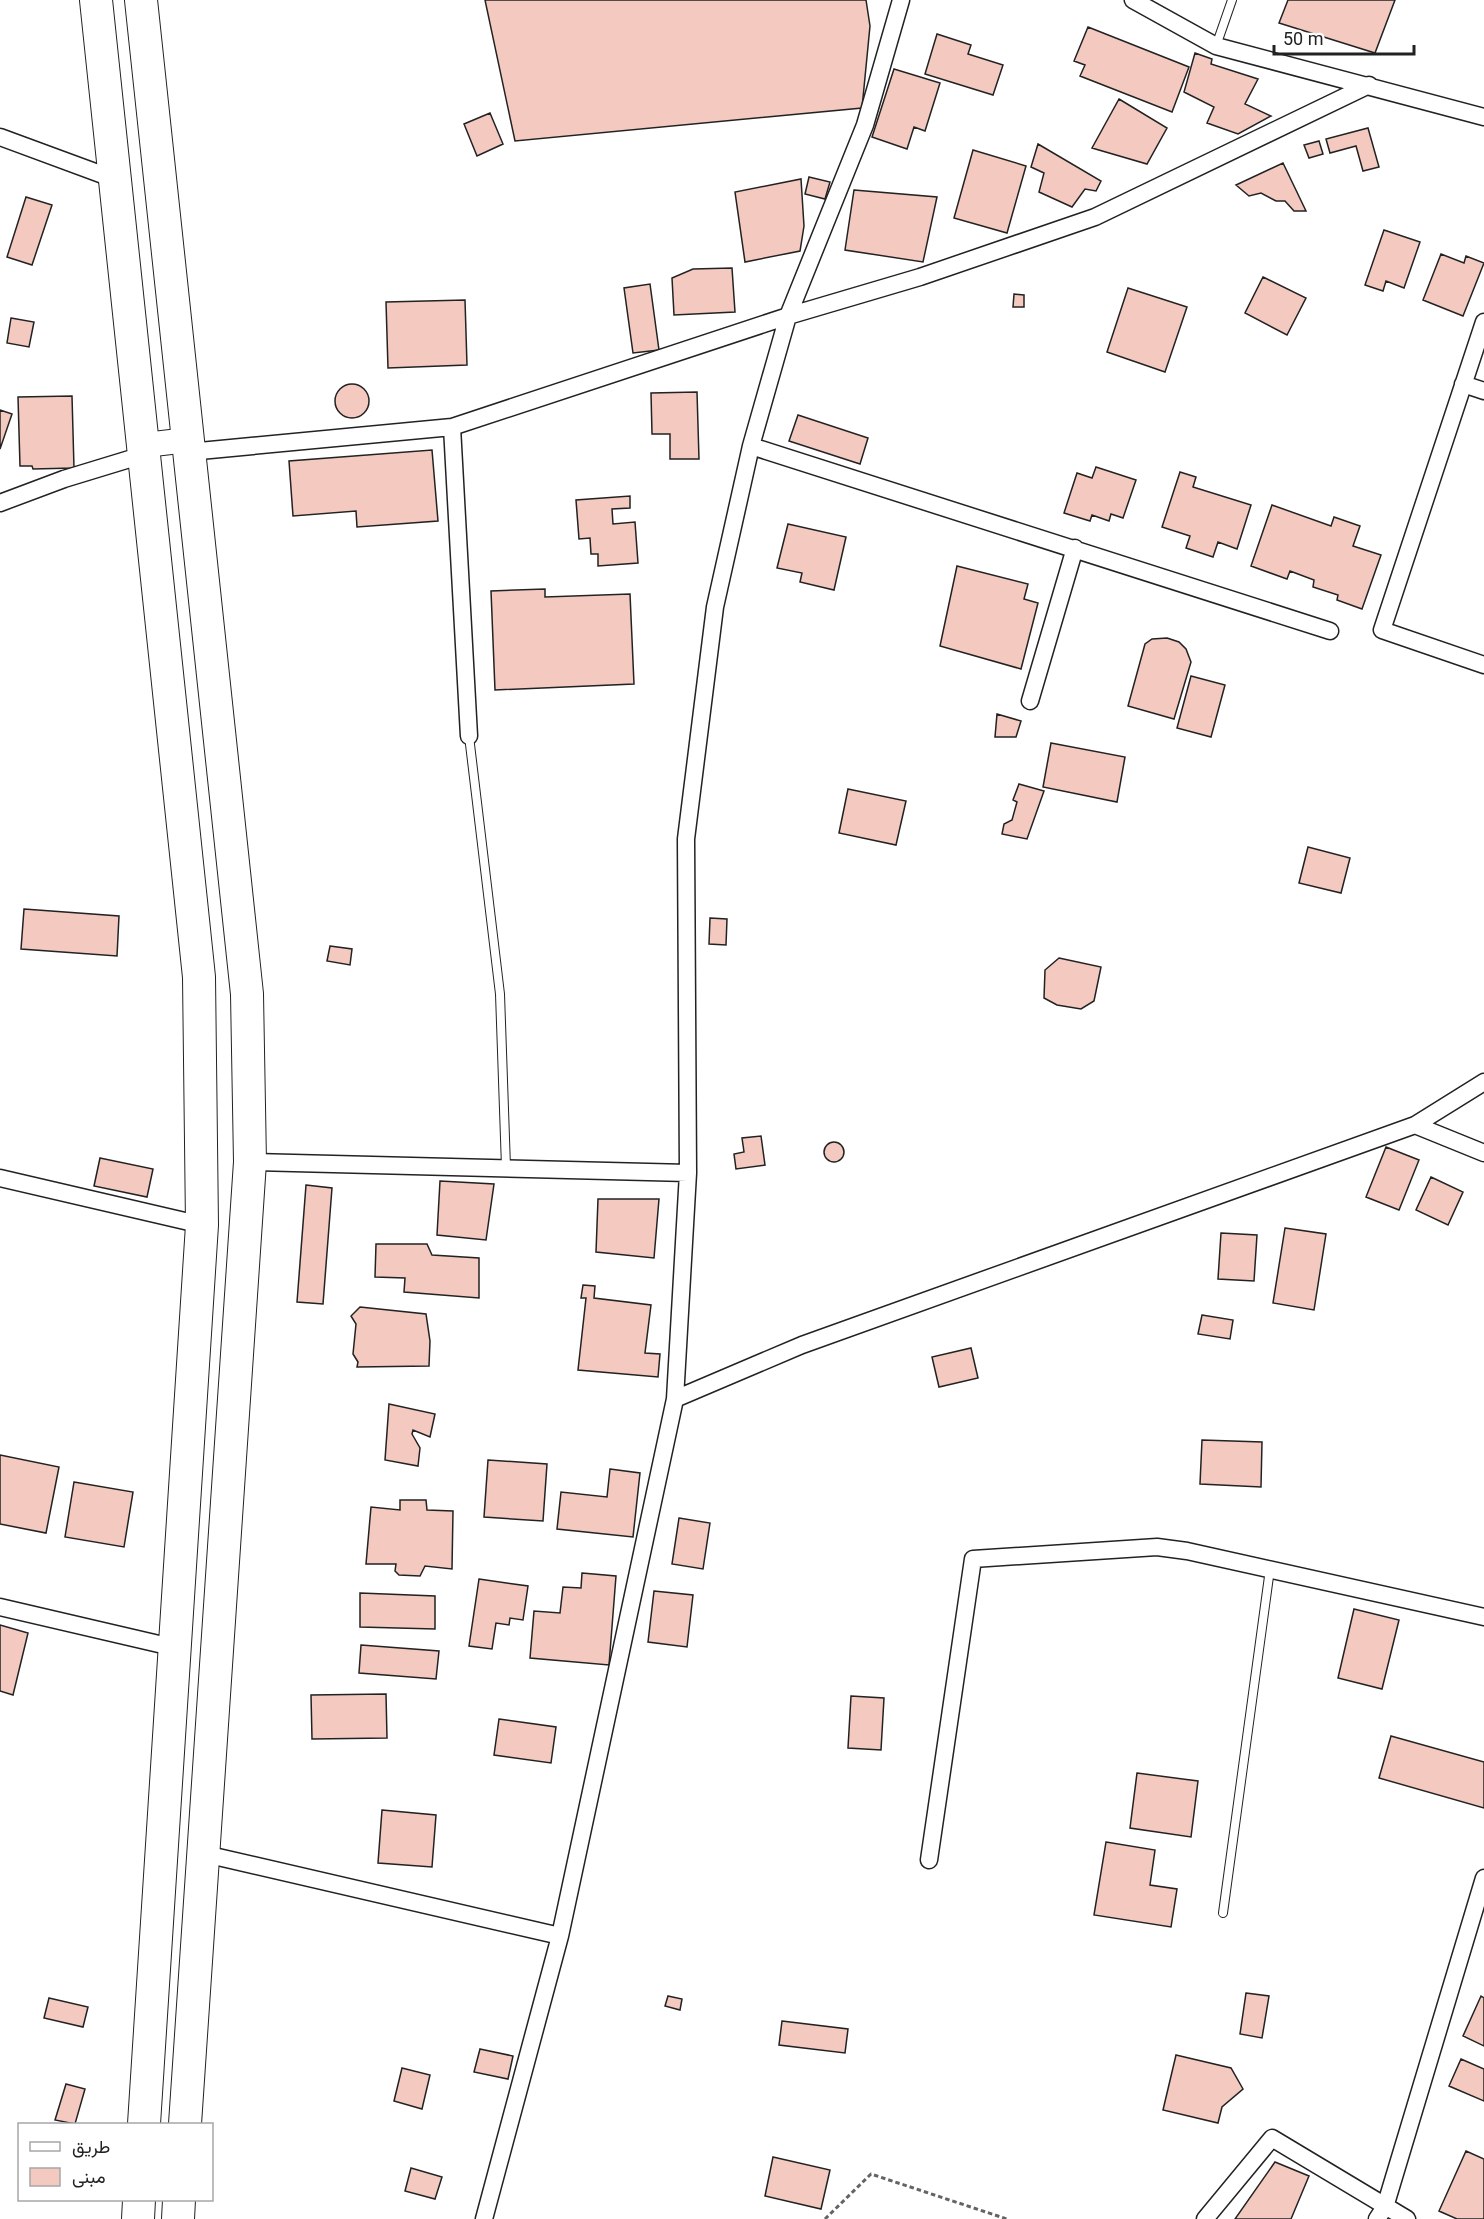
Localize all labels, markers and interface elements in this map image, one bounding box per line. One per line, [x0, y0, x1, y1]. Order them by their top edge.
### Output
scale bar [1274, 18, 1414, 56]
text: 50 m [1283, 28, 1323, 49]
legend [18, 2123, 213, 2201]
text: طريق [72, 2136, 110, 2158]
text: مبنى [72, 2166, 106, 2188]

